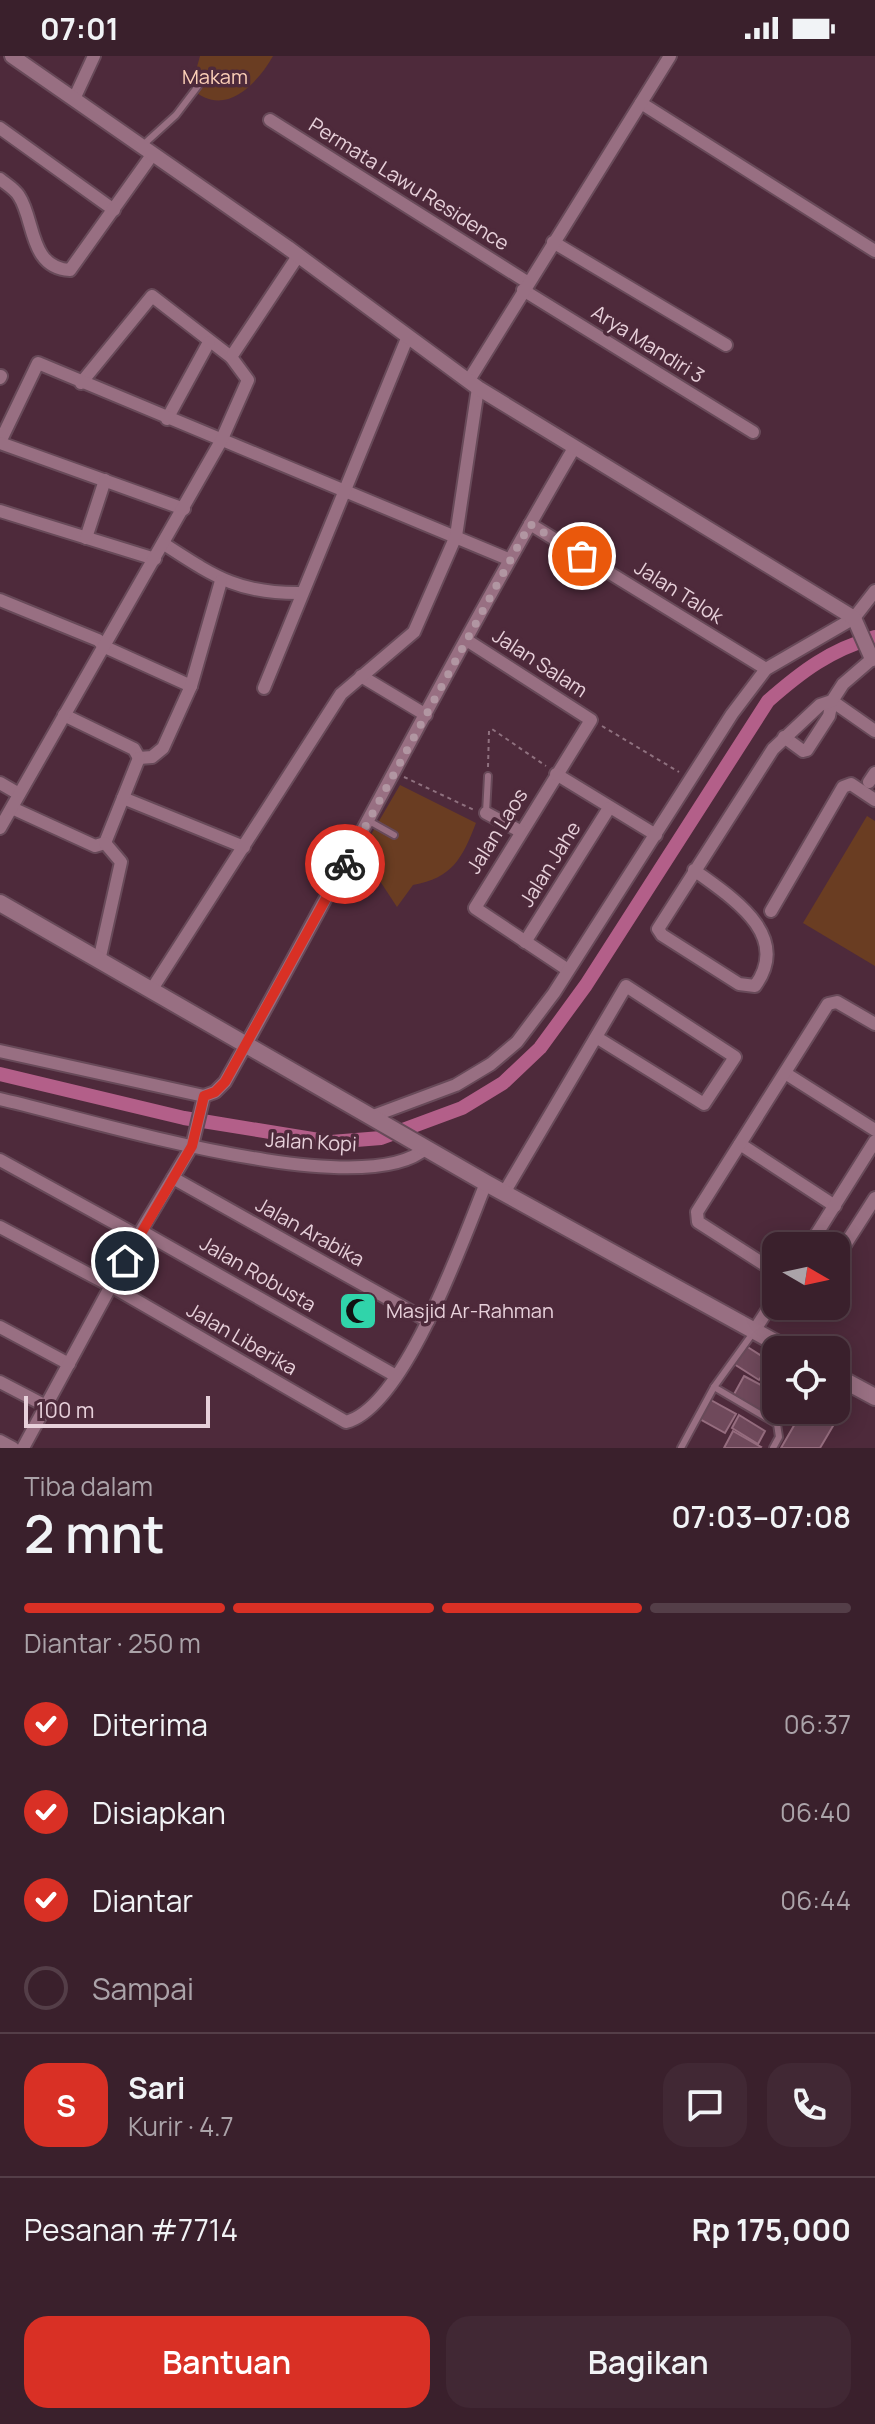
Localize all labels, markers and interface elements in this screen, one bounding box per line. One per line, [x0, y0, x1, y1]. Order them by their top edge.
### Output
text: 07:01 [40, 8, 119, 49]
park label: Makam [182, 63, 248, 90]
street label: Permata Lawu Residence [304, 111, 514, 256]
street label: Arya Mandiri 3 [587, 298, 710, 389]
pin [548, 522, 616, 590]
icon: bag [560, 534, 604, 578]
street label: Jalan Talok [630, 554, 730, 630]
street label: Jalan Salam [488, 622, 593, 703]
street label: Jalan Laos [460, 783, 533, 878]
street label: Jalan Jahe [513, 816, 586, 912]
courier [305, 824, 385, 904]
icon: bike [323, 842, 367, 886]
street label: Jalan Kopi [265, 1126, 357, 1157]
street label: Jalan Arabika [251, 1191, 369, 1273]
pin [91, 1227, 159, 1295]
street label: Jalan Robusta [195, 1229, 321, 1318]
north arrow [762, 1232, 850, 1320]
map controls [762, 1232, 850, 1424]
icon: home [103, 1239, 147, 1283]
mosque icon: Masjid Ar-Rahman [337, 1290, 379, 1332]
street label: Jalan Liberika [182, 1296, 302, 1381]
place label: Masjid Ar-Rahman [386, 1297, 554, 1324]
button: locate [762, 1336, 850, 1424]
scale bar [24, 1392, 210, 1428]
text: 100 m [36, 1395, 94, 1425]
text: Tiba dalam [24, 1468, 153, 1504]
text: 07:03–07:08 [671, 1496, 851, 1537]
text: 2 mnt [24, 1498, 165, 1569]
text: Diantar · 250 m [24, 1625, 201, 1661]
icon: check [24, 1702, 68, 1746]
text: Diterima [92, 1704, 208, 1745]
text: 06:37 [784, 1706, 851, 1742]
icon: check [24, 1790, 68, 1834]
text: Disiapkan [92, 1792, 226, 1833]
text: 06:40 [780, 1794, 851, 1830]
icon: check [24, 1878, 68, 1922]
text: Diantar [92, 1880, 193, 1921]
text: 06:44 [780, 1882, 851, 1918]
text: Sampai [92, 1968, 194, 2009]
button: chat [663, 2063, 747, 2147]
button: phone [767, 2063, 851, 2147]
text: Sari [128, 2067, 185, 2108]
text: S [56, 2085, 76, 2126]
text: Kurir · 4.7 [128, 2108, 234, 2144]
text: Pesanan #7714 [24, 2209, 238, 2250]
text: Rp 175,000 [692, 2209, 851, 2250]
button: Bantuan [24, 2316, 430, 2408]
button: Bagikan [446, 2316, 851, 2408]

